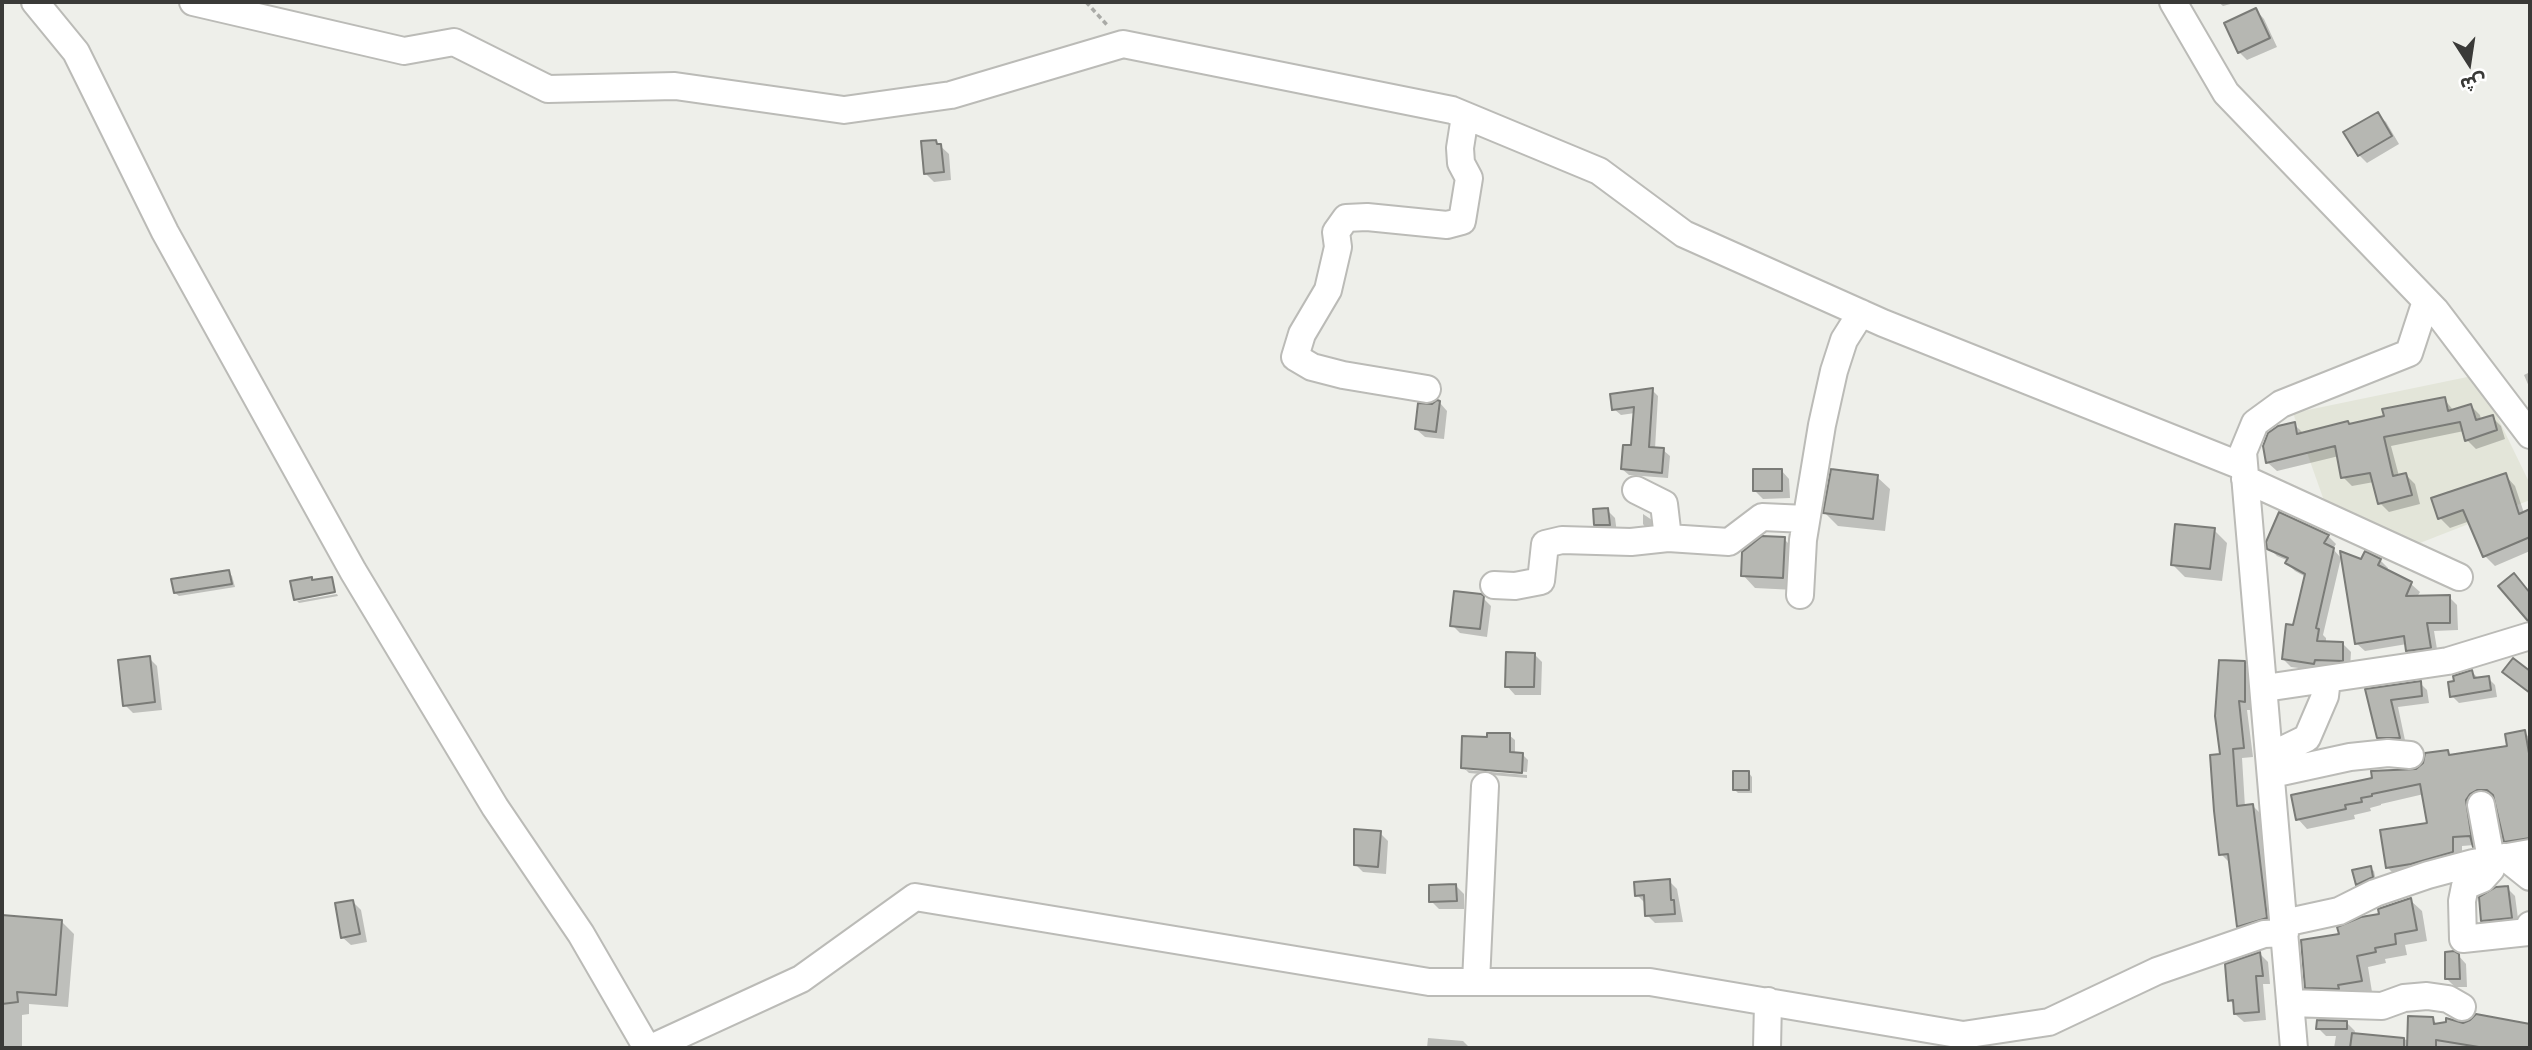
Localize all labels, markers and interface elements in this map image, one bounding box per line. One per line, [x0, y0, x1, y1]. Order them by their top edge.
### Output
north arrow [2434, 28, 2504, 98]
text: ش [2458, 70, 2488, 97]

